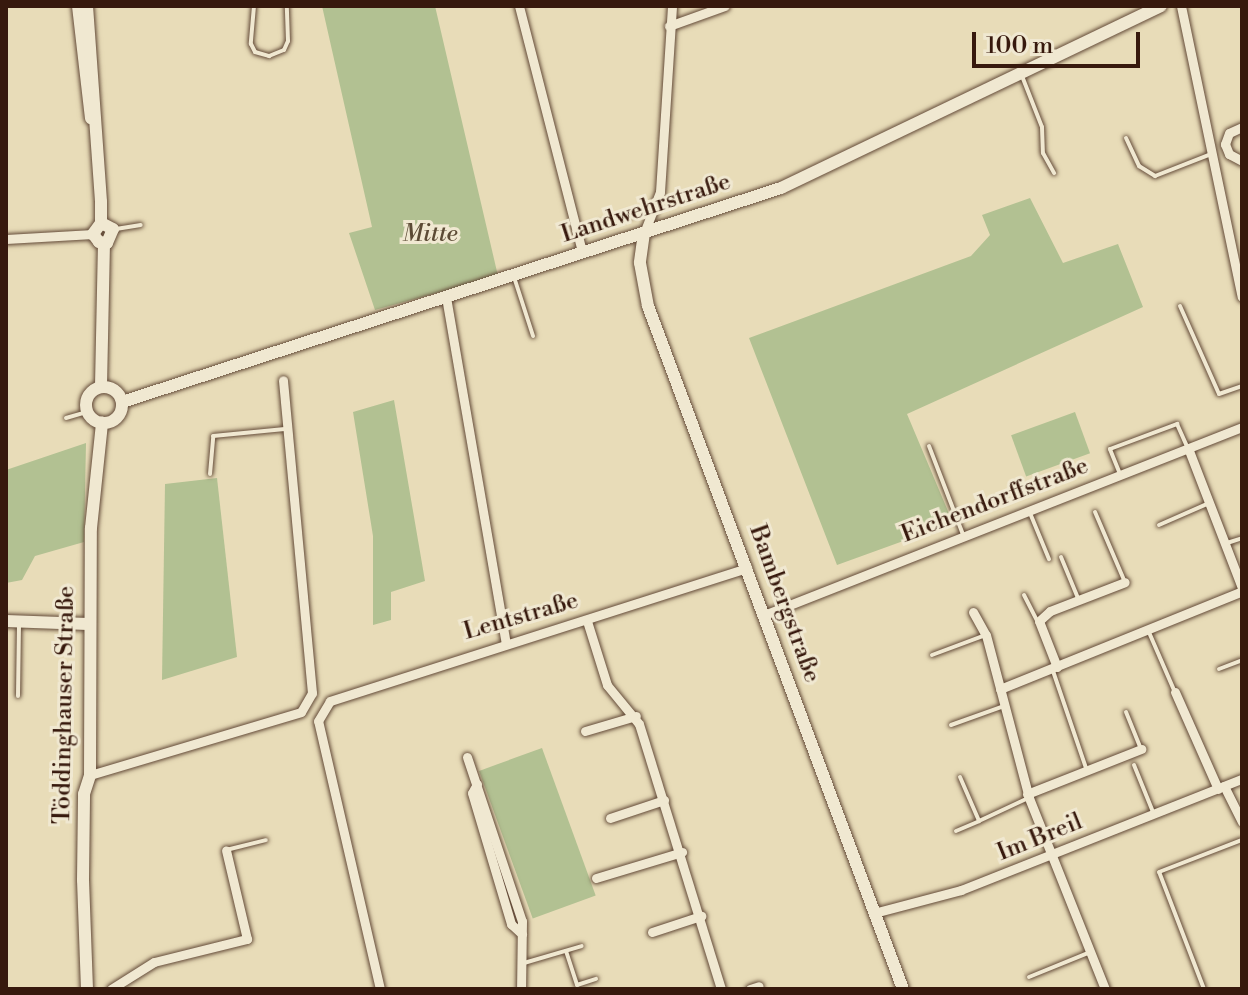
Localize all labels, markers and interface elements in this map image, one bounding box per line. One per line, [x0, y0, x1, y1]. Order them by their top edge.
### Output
scale bar [976, 16, 1144, 66]
text: 100 m [986, 31, 1053, 61]
street label: Landwehrstraße [558, 168, 734, 250]
park label: Mitte [402, 221, 458, 249]
street label: Eichendorffstraße [897, 452, 1093, 550]
street label: Bambergstraße [742, 521, 826, 687]
street label: Töddinghauser Straße [49, 586, 81, 824]
street label: Lentstraße [460, 587, 582, 647]
street label: Im Breil [993, 808, 1087, 868]

